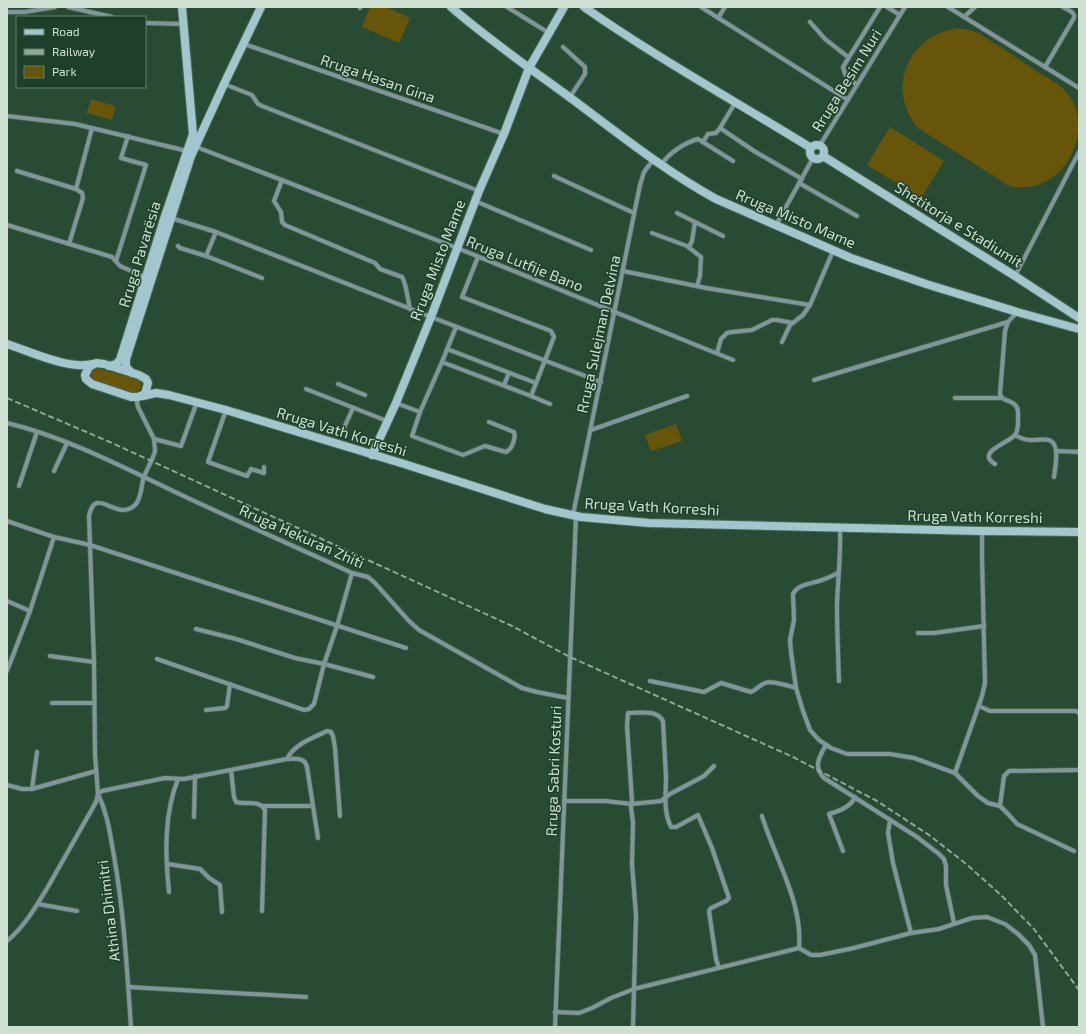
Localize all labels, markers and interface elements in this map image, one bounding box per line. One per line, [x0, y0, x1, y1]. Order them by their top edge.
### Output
legend [16, 16, 146, 88]
text: Road [52, 24, 80, 38]
street label: Rruga Besim Nuri [807, 25, 885, 135]
text: Railway [52, 44, 96, 58]
street label: Rruga Hasan Gina [318, 50, 438, 106]
text: Park [52, 64, 77, 78]
street label: Shetitorja e Stadiumit [891, 177, 1026, 272]
street label: Rruga Misto Mame [733, 185, 859, 251]
street label: Rruga Misto Mame [406, 197, 468, 323]
street label: Rruga Pavarësia [114, 199, 164, 309]
street label: Rruga Lutfije Bano [463, 231, 586, 296]
street label: Rruga Sulejman Delvina [572, 253, 625, 415]
street label: Rruga Vath Korreshi [275, 403, 409, 459]
street label: Rruga Vath Korreshi [584, 493, 720, 519]
street label: Rruga Hekuran Zhiti [237, 500, 367, 572]
street label: Rruga Vath Korreshi [907, 506, 1043, 526]
street label: Rruga Sabri Kosturi [542, 705, 564, 837]
street label: Athina Dhimitri [93, 859, 123, 963]

